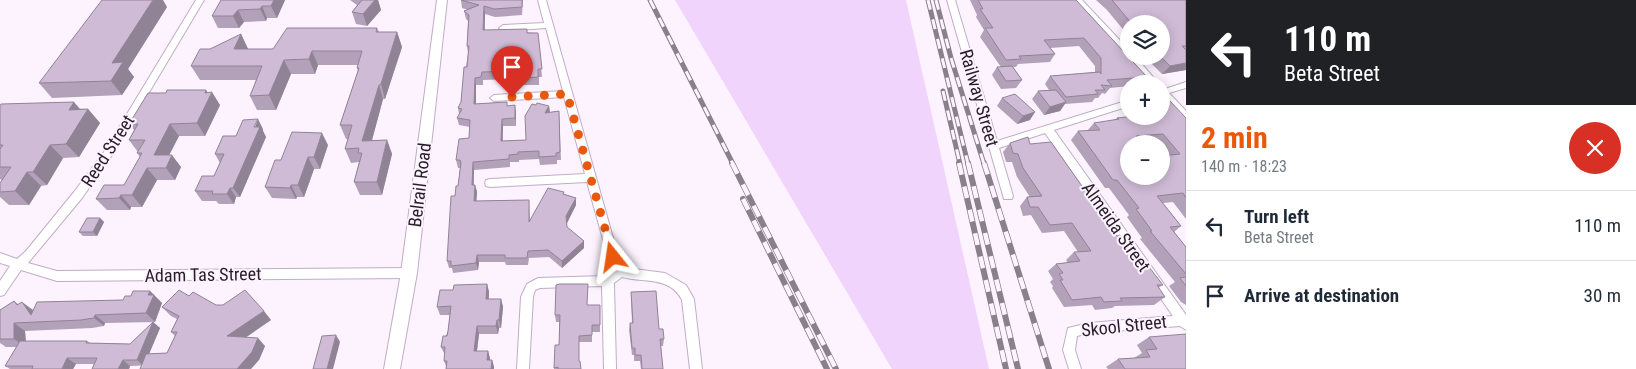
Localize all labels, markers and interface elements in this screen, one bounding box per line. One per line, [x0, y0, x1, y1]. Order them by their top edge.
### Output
map controls [1120, 15, 1170, 185]
button: layers [1120, 15, 1170, 65]
text: 110 m [1284, 19, 1371, 60]
icon: left [1201, 20, 1266, 85]
pin [491, 46, 533, 97]
street label: Railway Street [956, 47, 1003, 149]
icon: arrive [498, 53, 526, 81]
text: Beta Street [1284, 61, 1380, 86]
button: + [1120, 75, 1170, 125]
street label: Reed Street [77, 111, 139, 191]
text: 2 min [1201, 120, 1268, 155]
button: close [1569, 122, 1621, 174]
button: − [1120, 135, 1170, 185]
street label: Belrail Road [404, 142, 435, 228]
text: 140 m · 18:23 [1201, 157, 1287, 176]
street label: Almeida Street [1078, 178, 1155, 276]
text: Turn left [1244, 205, 1309, 228]
icon: left [1201, 212, 1229, 240]
text: 110 m [1574, 214, 1621, 237]
text: Beta Street [1244, 228, 1314, 247]
position arrow [586, 230, 638, 282]
street label: Adam Tas Street [144, 263, 262, 286]
icon: arrive [1201, 282, 1229, 310]
text: Arrive at destination [1244, 284, 1399, 307]
text: 30 m [1584, 284, 1621, 307]
street label: Skool Street [1080, 311, 1168, 340]

